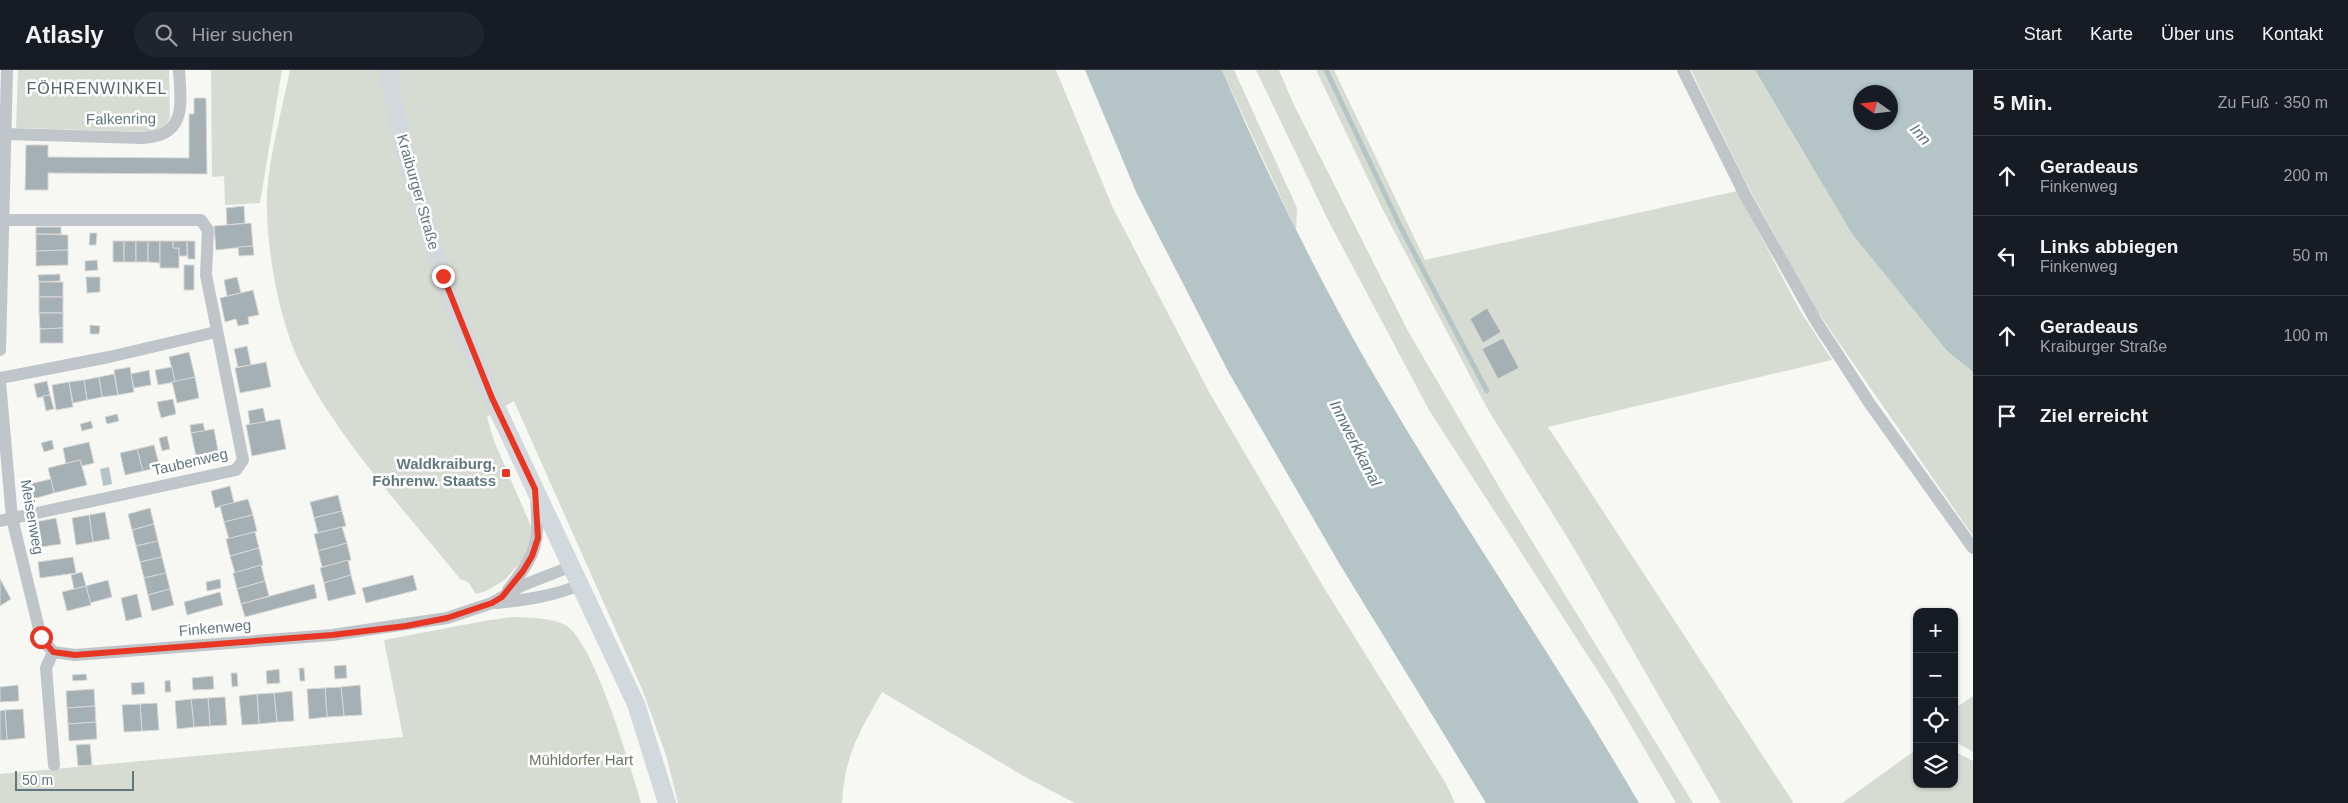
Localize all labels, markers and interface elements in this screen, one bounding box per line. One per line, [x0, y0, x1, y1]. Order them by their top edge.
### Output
search box [134, 12, 484, 57]
text: Atlasly [25, 21, 104, 48]
icon: search [152, 21, 180, 49]
text: Hier suchen [192, 24, 293, 45]
text: Start [2024, 24, 2062, 44]
text: Karte [2090, 24, 2133, 44]
text: Über uns [2161, 24, 2234, 44]
text: Kontakt [2262, 24, 2323, 44]
district label: FÖHRENWINKEL [27, 80, 167, 97]
north arrow [1853, 85, 1898, 130]
text: 5 Min. [1993, 91, 2053, 114]
text: Zu Fuß · 350 m [2218, 94, 2328, 111]
street label: Falkenring [86, 109, 156, 128]
water label: Inn [1907, 120, 1934, 148]
street label: Kraiburger Straße [394, 132, 443, 252]
text: Geradeaus [2040, 156, 2138, 177]
icon: ahead [1993, 162, 2021, 190]
text: 200 m [2284, 167, 2328, 184]
text: Finkenweg [2040, 178, 2117, 195]
text: Links abbiegen [2040, 236, 2178, 257]
icon: left [1993, 242, 2021, 270]
text: 50 m [2292, 247, 2328, 264]
text: Finkenweg [2040, 258, 2117, 275]
route end [432, 265, 455, 288]
text: Geradeaus [2040, 316, 2138, 337]
icon: ahead [1993, 322, 2021, 350]
text: 100 m [2284, 327, 2328, 344]
text: Kraiburger Straße [2040, 338, 2167, 355]
water label: Innwerkkanal [1327, 397, 1385, 489]
icon: arrive [1993, 402, 2021, 430]
text: Ziel erreicht [2040, 405, 2148, 426]
street label: Taubenweg [151, 445, 229, 478]
place label: Waldkraiburg, Föhrenw. Staatss [372, 455, 496, 489]
marker: Waldkraiburg, Föhrenw. Staatss [500, 467, 512, 479]
street label: Meisenweg [18, 478, 47, 556]
map controls [1913, 608, 1958, 788]
button: + [1913, 608, 1958, 653]
street label: Finkenweg [178, 616, 252, 639]
route start [30, 626, 53, 649]
button: − [1913, 653, 1958, 698]
button: locate [1913, 698, 1958, 743]
button: layers [1913, 743, 1958, 788]
park label: Mühldorfer Hart [529, 751, 634, 768]
scale bar [15, 768, 134, 791]
text: 50 m [22, 772, 53, 788]

